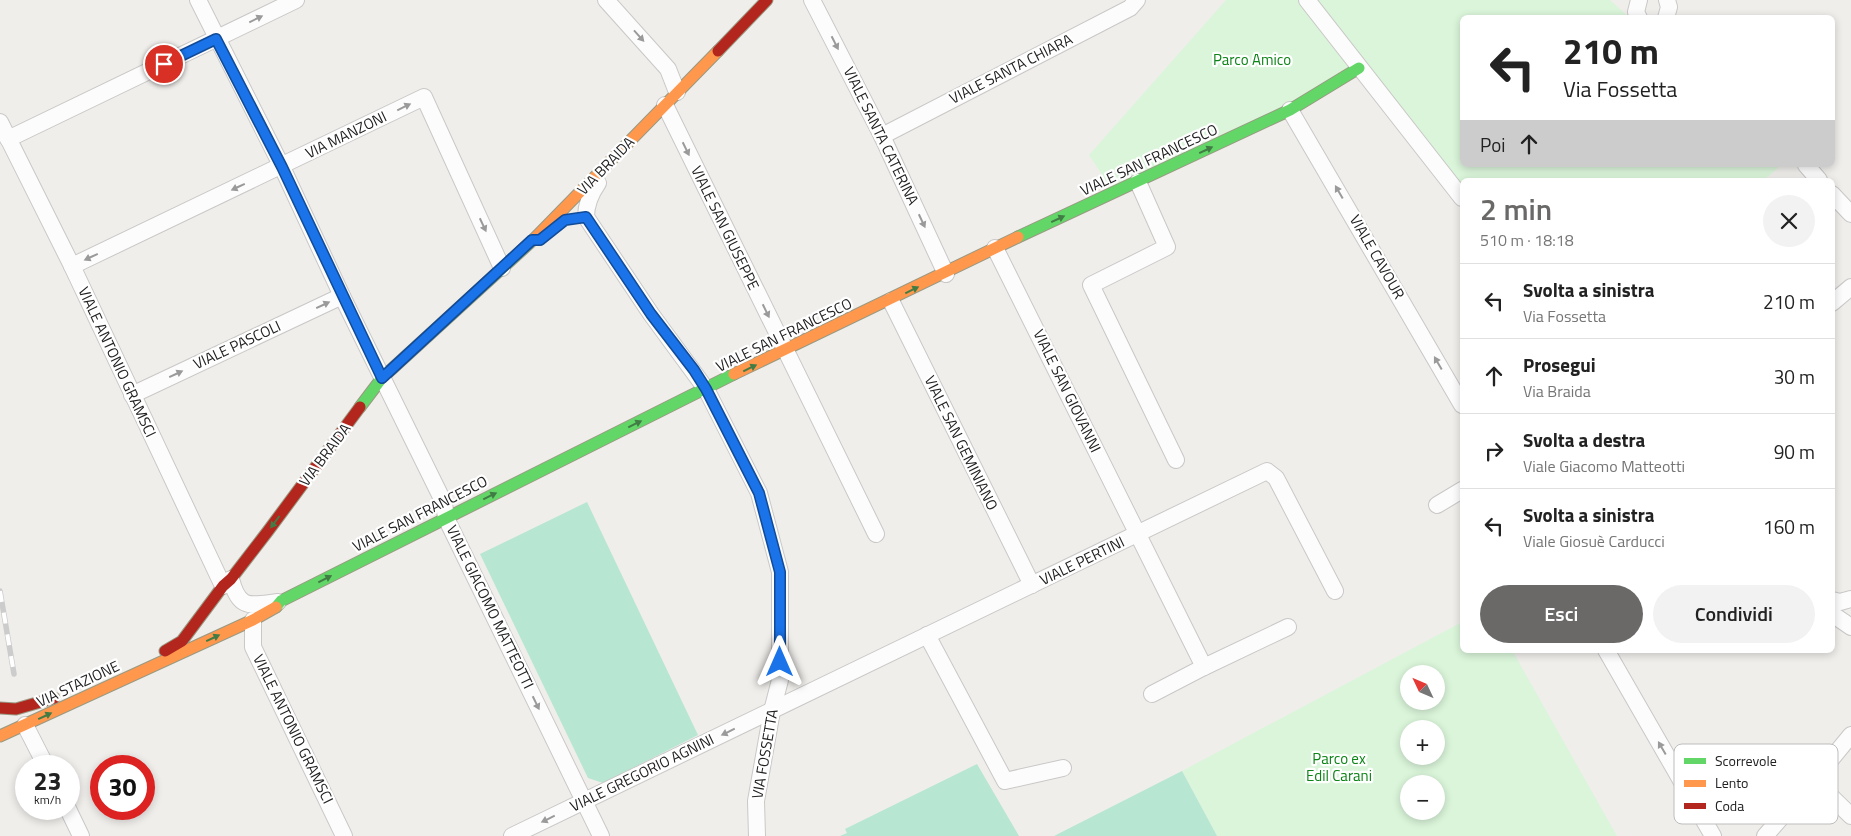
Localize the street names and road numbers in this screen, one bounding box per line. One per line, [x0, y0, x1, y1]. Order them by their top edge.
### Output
street label: VIALE SANTA CHIARA [945, 27, 1076, 110]
street label: VIALE SANTA CATERINA [838, 63, 925, 209]
street label: VIA MANZONI [301, 105, 390, 164]
street label: VIALE SAN FRANCESCO [1076, 118, 1221, 201]
street label: VIA BRAIDA [572, 131, 640, 200]
street label: VIALE SAN GIUSEPPE [685, 162, 766, 294]
street label: VIALE CAVOUR [1344, 210, 1411, 303]
street label: VIALE ANTONIO GRAMSCI [72, 283, 162, 441]
street label: VIALE SAN FRANCESCO [712, 292, 856, 378]
street label: VIALE PASCOLI [189, 314, 284, 375]
street label: VIALE SAN GIOVANNI [1028, 325, 1107, 456]
street label: VIALE SAN GEMINIANO [919, 372, 1004, 514]
street label: VIA BRAIDA [293, 418, 356, 491]
street label: VIALE SAN FRANCESCO [348, 469, 491, 558]
street label: VIALE GIACOMO MATTEOTTI [441, 521, 540, 692]
street label: VIALE PERTINI [1035, 530, 1128, 591]
street label: VIALE ANTONIO GRAMSCI [247, 650, 340, 807]
street label: VIA STAZIONE [33, 654, 123, 713]
street label: VIA FOSSETTA [745, 707, 784, 801]
street label: VIALE GREGORIO AGNINI [566, 728, 718, 817]

